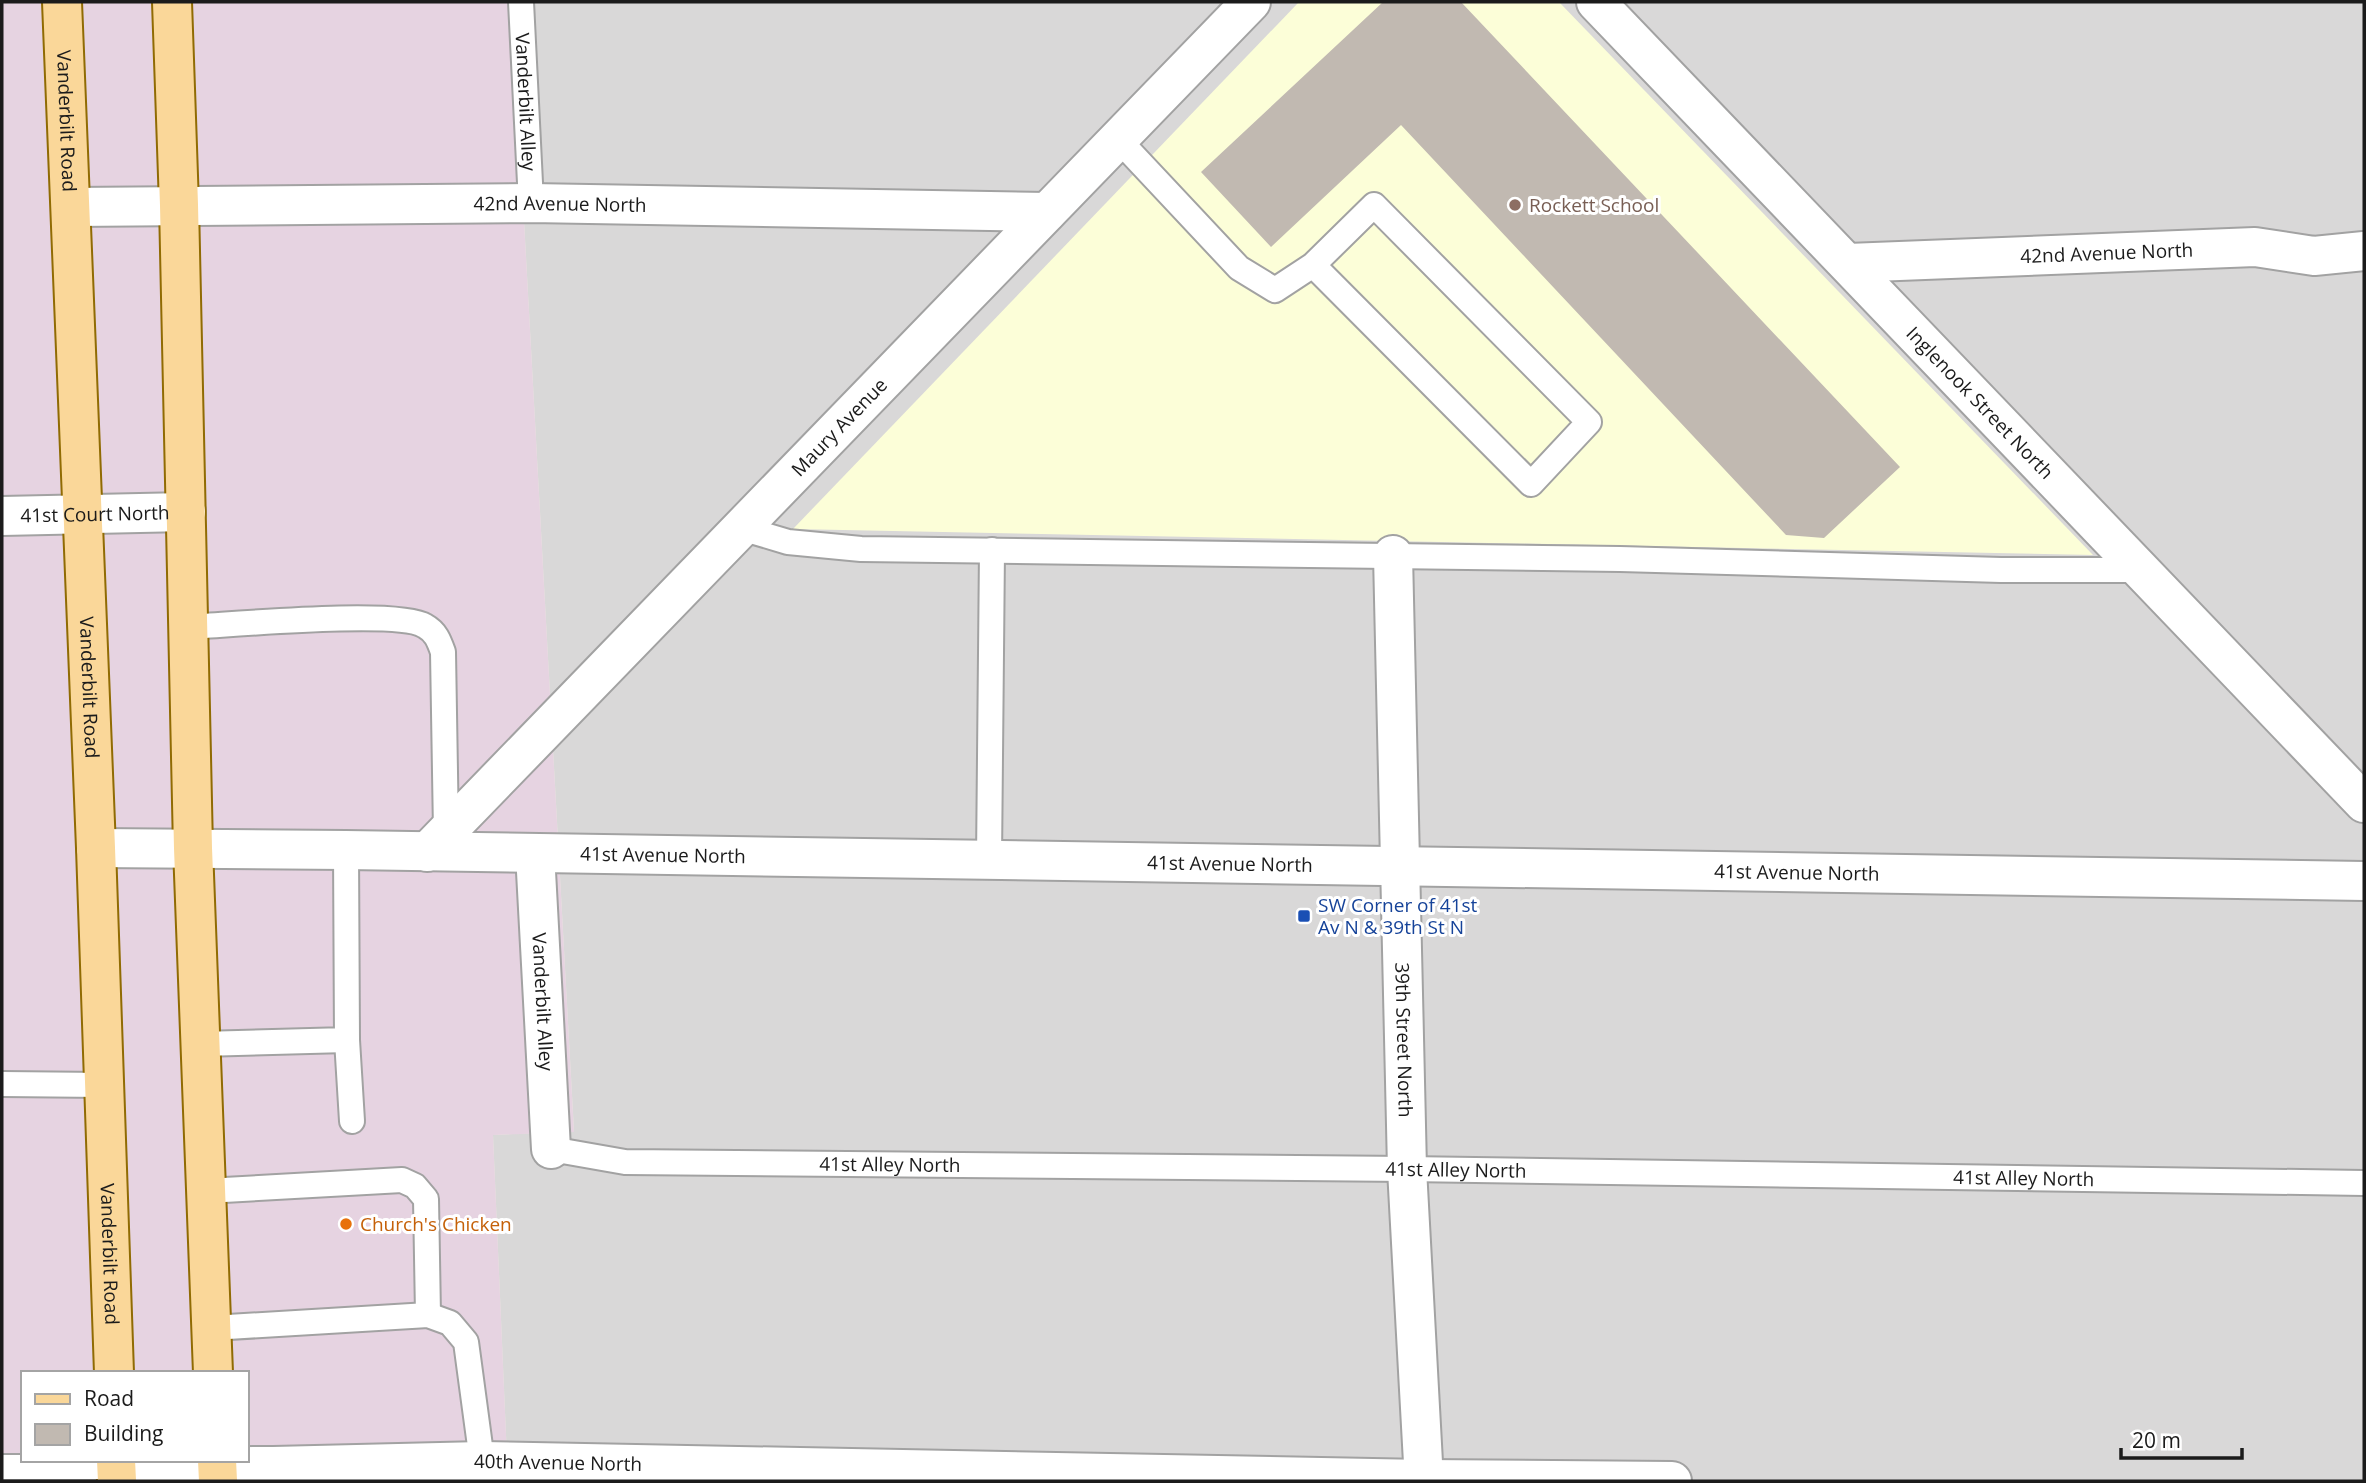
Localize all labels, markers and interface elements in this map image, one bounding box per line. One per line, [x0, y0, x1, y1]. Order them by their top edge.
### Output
street label: Vanderbilt Alley [510, 32, 542, 172]
street label: Vanderbilt Road [51, 49, 83, 192]
street label: 42nd Avenue North [473, 190, 647, 218]
place label: Rockett School [1529, 192, 1659, 218]
marker: Rockett School [1507, 197, 1523, 213]
street label: 42nd Avenue North [2020, 236, 2194, 269]
street label: Inglenook Street North [1901, 321, 2059, 485]
street label: Maury Avenue [785, 372, 893, 482]
street label: 41st Court North [20, 499, 170, 529]
street label: Vanderbilt Road [74, 616, 105, 759]
street label: 41st Avenue North [580, 841, 746, 869]
street label: 41st Avenue North [1147, 849, 1313, 878]
street label: 41st Avenue North [1714, 858, 1880, 887]
place label: SW Corner of 41st Av N & 39th St N [1318, 892, 1478, 940]
marker: SW Corner of 41st Av N & 39th St N [1296, 908, 1312, 924]
street label: Vanderbilt Alley [526, 932, 560, 1072]
street label: 39th Street North [1389, 962, 1419, 1118]
street label: 41st Alley North [819, 1151, 961, 1178]
street label: 41st Alley North [1385, 1156, 1527, 1184]
street label: 41st Alley North [1953, 1164, 2095, 1192]
street label: Vanderbilt Road [94, 1183, 125, 1325]
place label: Church's Chicken [360, 1211, 512, 1237]
marker: Church's Chicken [338, 1216, 354, 1232]
legend [21, 1371, 248, 1462]
text: Road [84, 1384, 134, 1412]
scale bar [2121, 1416, 2242, 1460]
text: Building [84, 1419, 163, 1447]
text: 20 m [2132, 1426, 2181, 1454]
street label: 40th Avenue North [474, 1448, 642, 1477]

